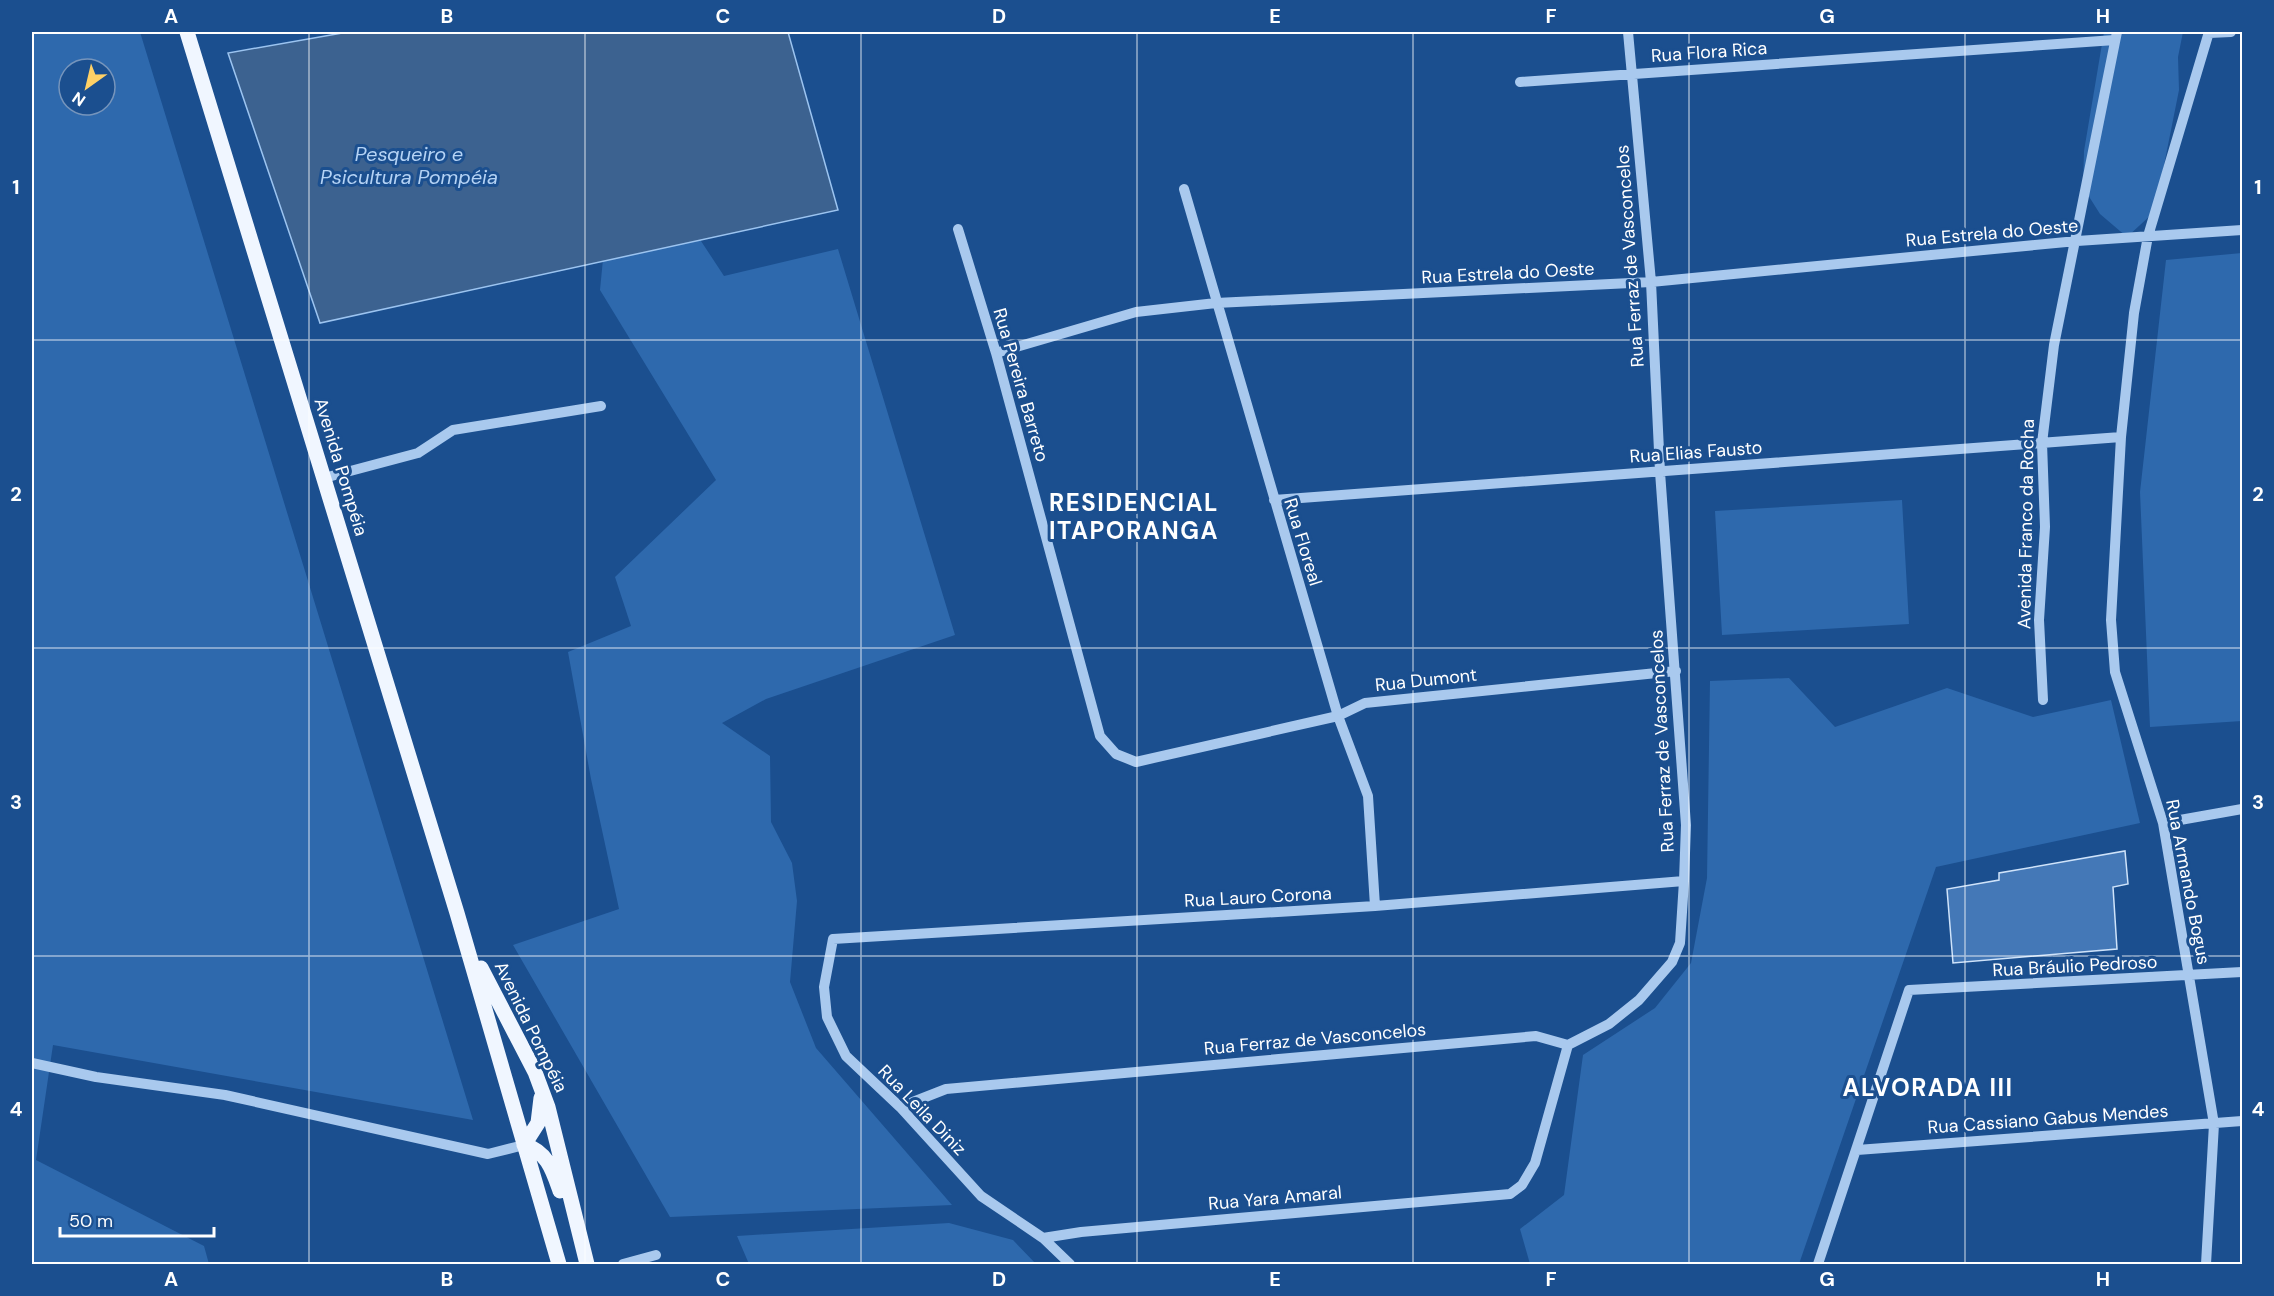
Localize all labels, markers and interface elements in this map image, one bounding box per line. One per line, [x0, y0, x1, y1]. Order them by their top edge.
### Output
text: A [164, 3, 178, 29]
text: B [441, 3, 453, 29]
text: C [716, 3, 730, 29]
text: D [992, 3, 1006, 29]
text: E [1269, 3, 1281, 29]
text: F [1545, 3, 1557, 29]
text: G [1819, 3, 1835, 29]
text: H [2096, 3, 2110, 29]
street label: Rua Flora Rica [1650, 36, 1768, 68]
north arrow [57, 57, 117, 117]
text: N [68, 87, 90, 111]
water label: Pesqueiro e Psicultura Pompéia [320, 141, 498, 190]
street label: Rua Ferraz de Vasconcelos [1610, 144, 1650, 368]
text: 1 [12, 174, 20, 200]
text: 1 [2254, 174, 2262, 200]
street label: Rua Estrela do Oeste [1905, 213, 2079, 253]
street label: Rua Estrela do Oeste [1421, 256, 1595, 290]
street label: Rua Pereira Barreto [988, 305, 1054, 465]
street label: Avenida Pompéia [309, 395, 373, 539]
street label: Avenida Franco da Rocha [2012, 419, 2040, 629]
street label: Rua Elias Fausto [1629, 435, 1763, 469]
text: 2 [10, 481, 22, 507]
text: 2 [2252, 481, 2264, 507]
district label: RESIDENCIAL ITAPORANGA [1049, 487, 1219, 546]
street label: Rua Floreal [1278, 495, 1328, 589]
street label: Rua Ferraz de Vasconcelos [1644, 629, 1680, 853]
street label: Rua Dumont [1374, 663, 1478, 697]
text: 3 [10, 789, 22, 815]
text: 3 [2252, 789, 2264, 815]
street label: Rua Armando Bogus [2160, 797, 2216, 967]
street label: Rua Lauro Corona [1184, 881, 1332, 913]
street label: Rua Bráulio Pedroso [1992, 950, 2158, 982]
street label: Avenida Pompéia [489, 957, 573, 1097]
street label: Rua Ferraz de Vasconcelos [1203, 1017, 1427, 1061]
street label: Rua Leila Diniz [873, 1059, 971, 1161]
district label: ALVORADA III [1842, 1072, 2014, 1103]
text: 4 [10, 1096, 23, 1122]
text: 4 [2252, 1096, 2265, 1122]
street label: Rua Cassiano Gabus Mendes [1927, 1099, 2169, 1139]
street label: Rua Yara Amaral [1207, 1180, 1343, 1216]
scale bar [60, 1200, 214, 1238]
text: 50 m [69, 1209, 113, 1233]
text: A [164, 1266, 178, 1292]
text: B [441, 1266, 453, 1292]
text: C [716, 1266, 730, 1292]
text: D [992, 1266, 1006, 1292]
text: E [1269, 1266, 1281, 1292]
text: F [1545, 1266, 1557, 1292]
text: G [1819, 1266, 1835, 1292]
text: H [2096, 1266, 2110, 1292]

